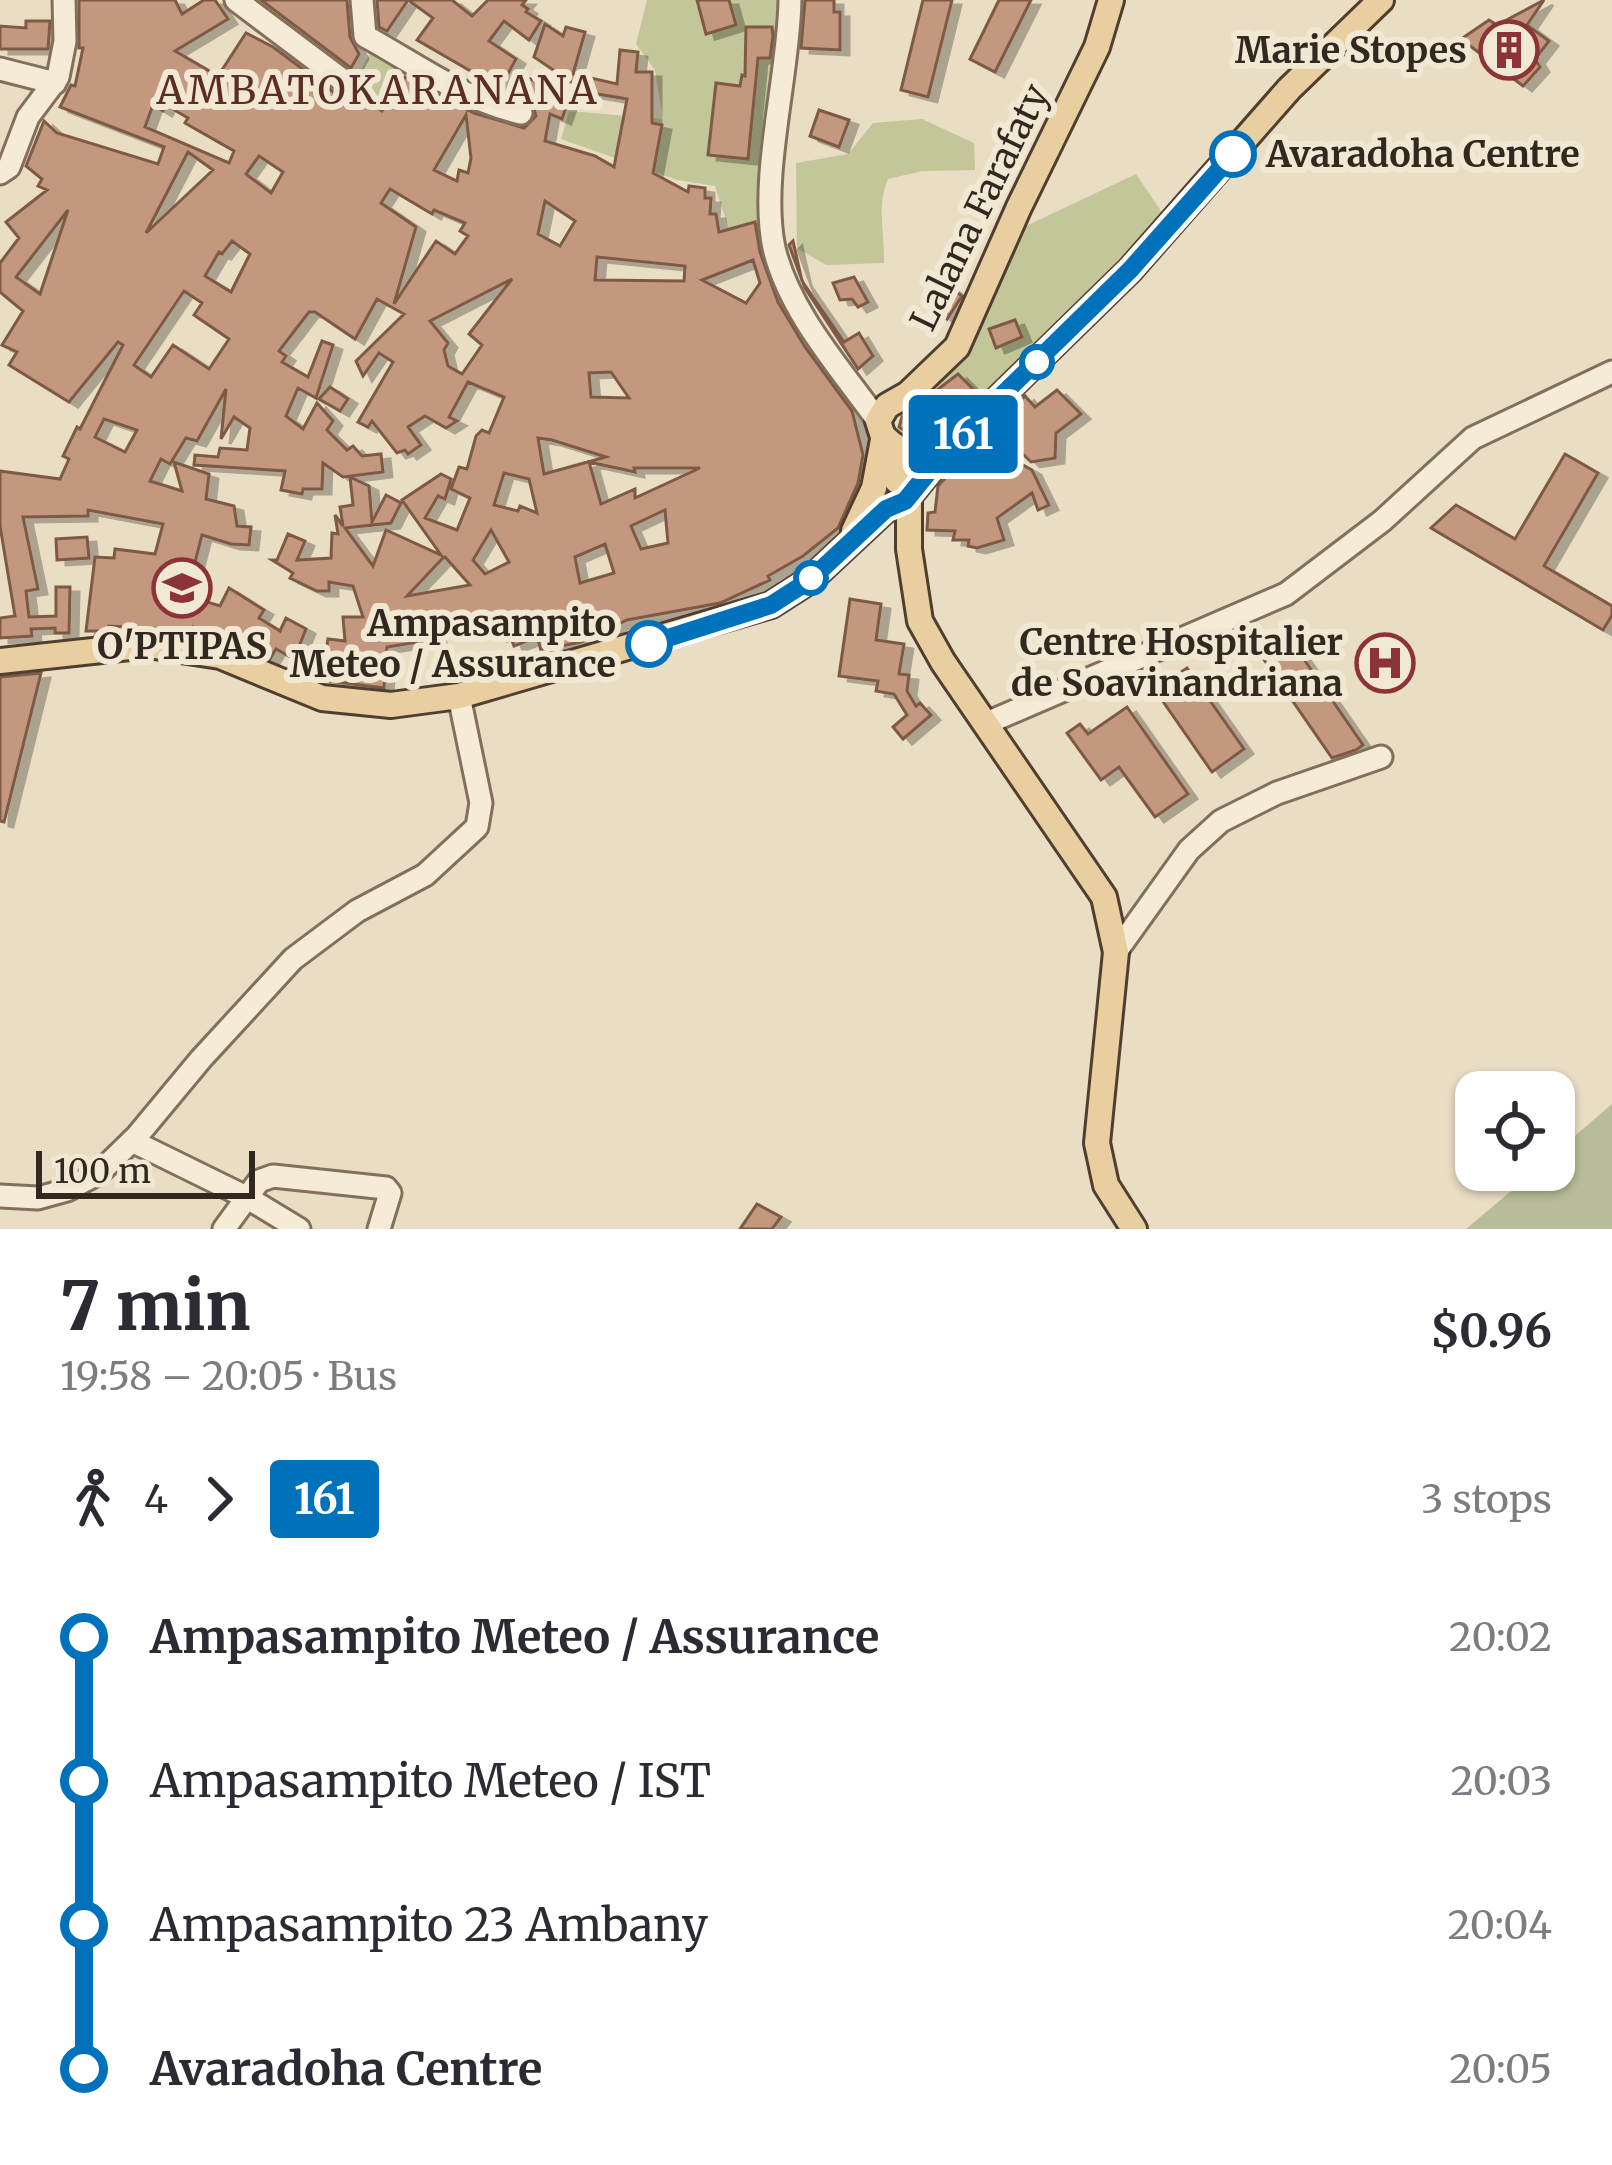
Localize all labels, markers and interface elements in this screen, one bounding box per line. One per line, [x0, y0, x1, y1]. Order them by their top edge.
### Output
building icon: Marie Stopes [1478, 19, 1540, 81]
place label: Marie Stopes [1235, 28, 1467, 73]
district label: AMBATOKARANANA [155, 66, 600, 115]
street label: Lalana Farafaty [900, 77, 1058, 338]
marker: Avaradoha Centre [1211, 132, 1255, 176]
place label: Avaradoha Centre [1265, 132, 1580, 177]
unlabelled marker [1021, 346, 1053, 378]
line badge: 161 [894, 395, 1032, 473]
text: 161 [933, 408, 993, 460]
school or university icon: O'PTIPAS [151, 557, 213, 619]
unlabelled marker [795, 562, 827, 594]
place label: Ampasampito Meteo / Assurance [290, 601, 616, 687]
place label: Centre Hospitalier de Soavinandriana [1011, 620, 1343, 706]
marker: Ampasampito Meteo / Assurance [627, 622, 671, 666]
place label: O'PTIPAS [97, 624, 267, 669]
hospital icon: Centre Hospitalier de Soavinandriana [1354, 632, 1416, 694]
map controls [1455, 1071, 1575, 1191]
button: locate [1455, 1071, 1575, 1191]
scale bar [36, 1145, 255, 1198]
text: 100 m [54, 1151, 151, 1192]
text: 7 min [60, 1265, 250, 1348]
text: $0.96 [1430, 1303, 1552, 1359]
text: 19:58 – 20:05 · Bus [60, 1352, 397, 1401]
icon: walk [60, 1466, 126, 1532]
icon: forward [186, 1466, 252, 1532]
text: 161 [294, 1473, 355, 1525]
text: 4 [144, 1475, 168, 1524]
text: 3 stops [1421, 1475, 1552, 1524]
text: Ampasampito Meteo / Assurance [150, 1609, 879, 1665]
text: 20:02 [1449, 1613, 1552, 1662]
text: Ampasampito Meteo / IST [150, 1753, 711, 1809]
text: 20:03 [1451, 1757, 1552, 1806]
text: Ampasampito 23 Ambany [150, 1897, 708, 1953]
text: 20:04 [1448, 1901, 1552, 1950]
text: Avaradoha Centre [150, 2041, 542, 2097]
text: 20:05 [1449, 2045, 1552, 2094]

